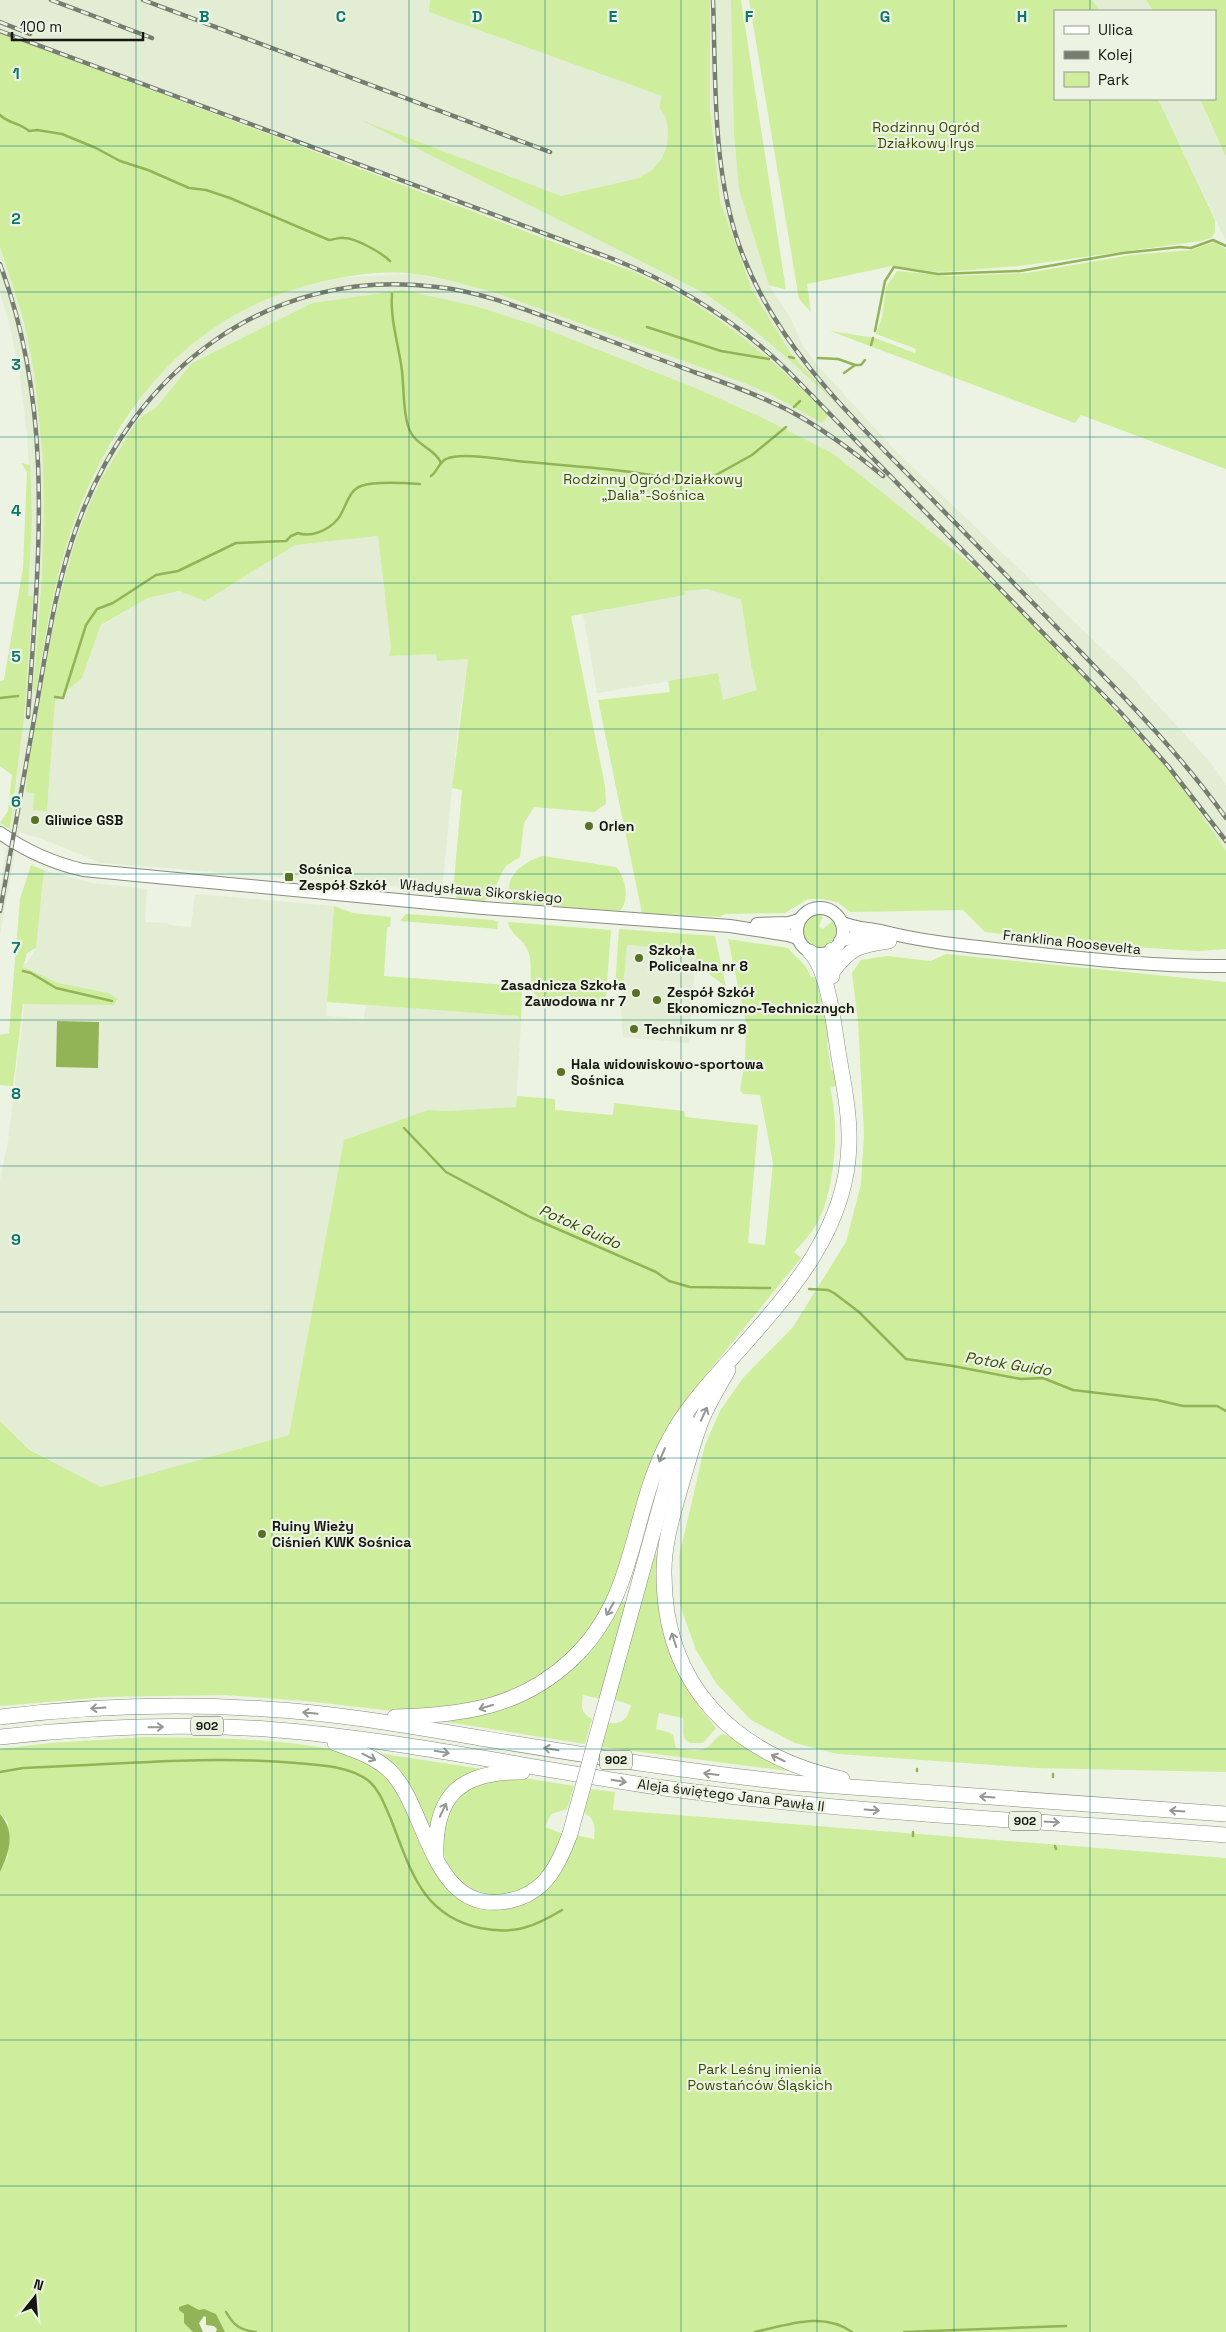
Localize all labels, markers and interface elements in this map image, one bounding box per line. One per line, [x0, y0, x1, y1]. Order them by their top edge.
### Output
text: B [199, 6, 209, 27]
text: C [336, 6, 346, 27]
text: D [472, 6, 482, 27]
text: E [609, 6, 618, 27]
text: F [745, 6, 754, 27]
text: G [880, 6, 890, 27]
text: H [1017, 6, 1027, 27]
scale bar [12, 10, 144, 42]
legend [1054, 10, 1216, 100]
text: 100 m [20, 17, 62, 36]
text: Ulica [1098, 20, 1133, 39]
text: Kolej [1098, 45, 1132, 64]
text: 1 [12, 63, 20, 84]
text: Park [1098, 70, 1129, 89]
park label: Rodzinny Ogród Działkowy Irys [872, 118, 980, 152]
text: 2 [11, 208, 21, 229]
text: 3 [11, 354, 21, 375]
park label: Rodzinny Ogród Działkowy „Dalia”-Sośnica [563, 470, 743, 504]
text: 4 [11, 500, 21, 521]
text: 5 [11, 646, 21, 667]
text: 6 [11, 791, 21, 812]
place label: Gliwice GSB [45, 811, 123, 829]
marker: Gliwice GSB [29, 814, 41, 826]
place label: Orlen [599, 817, 634, 835]
marker: Orlen [583, 820, 595, 832]
place label: Sośnica Zespół Szkół [299, 860, 387, 894]
marker: Sośnica Zespół Szkół [283, 871, 295, 883]
street label: Władysława Sikorskiego [399, 875, 563, 907]
street label: Franklina Roosevelta [1002, 926, 1142, 958]
text: 7 [12, 937, 21, 958]
place label: Szkoła Policealna nr 8 [649, 941, 748, 975]
marker: Szkoła Policealna nr 8 [633, 952, 645, 964]
place label: Zasadnicza Szkoła Zawodowa nr 7 [501, 976, 626, 1010]
place label: Zespół Szkół Ekonomiczno-Technicznych [667, 983, 855, 1017]
marker: Zasadnicza Szkoła Zawodowa nr 7 [630, 987, 642, 999]
marker: Zespół Szkół Ekonomiczno-Technicznych [651, 994, 663, 1006]
place label: Technikum nr 8 [644, 1020, 747, 1038]
marker: Technikum nr 8 [628, 1023, 640, 1035]
place label: Hala widowiskowo-sportowa Sośnica [571, 1055, 764, 1089]
marker: Hala widowiskowo-sportowa Sośnica [555, 1066, 567, 1078]
text: 8 [11, 1083, 21, 1104]
water label: Potok Guido [536, 1200, 625, 1253]
text: 9 [11, 1229, 21, 1250]
water label: Potok Guido [963, 1347, 1053, 1380]
one-way arrow [700, 1407, 709, 1422]
one-way arrow [656, 1447, 666, 1462]
place label: Ruiny Wieży Ciśnień KWK Sośnica [272, 1517, 411, 1551]
marker: Ruiny Wieży Ciśnień KWK Sośnica [256, 1528, 268, 1540]
one-way arrow [605, 1602, 615, 1617]
one-way arrow [669, 1633, 678, 1648]
one-way arrow [91, 1703, 107, 1712]
one-way arrow [479, 1703, 495, 1713]
one-way arrow [303, 1708, 319, 1718]
road number: 902 [191, 1716, 223, 1735]
one-way arrow [148, 1722, 164, 1731]
one-way arrow [543, 1744, 559, 1754]
one-way arrow [433, 1748, 449, 1758]
road number: 902 [600, 1750, 632, 1770]
one-way arrow [361, 1753, 376, 1762]
one-way arrow [771, 1753, 786, 1762]
one-way arrow [704, 1768, 720, 1778]
street label: Aleja świętego Jana Pawła II [636, 1775, 826, 1815]
one-way arrow [611, 1776, 627, 1786]
one-way arrow [979, 1793, 995, 1802]
one-way arrow [438, 1803, 448, 1818]
one-way arrow [864, 1805, 880, 1814]
one-way arrow [1170, 1806, 1186, 1816]
road number: 902 [1009, 1812, 1041, 1830]
one-way arrow [1044, 1818, 1060, 1827]
park label: Park Leśny imienia Powstańców Śląskich [687, 2060, 833, 2094]
north arrow [10, 2272, 60, 2322]
text: N [32, 2275, 46, 2295]

